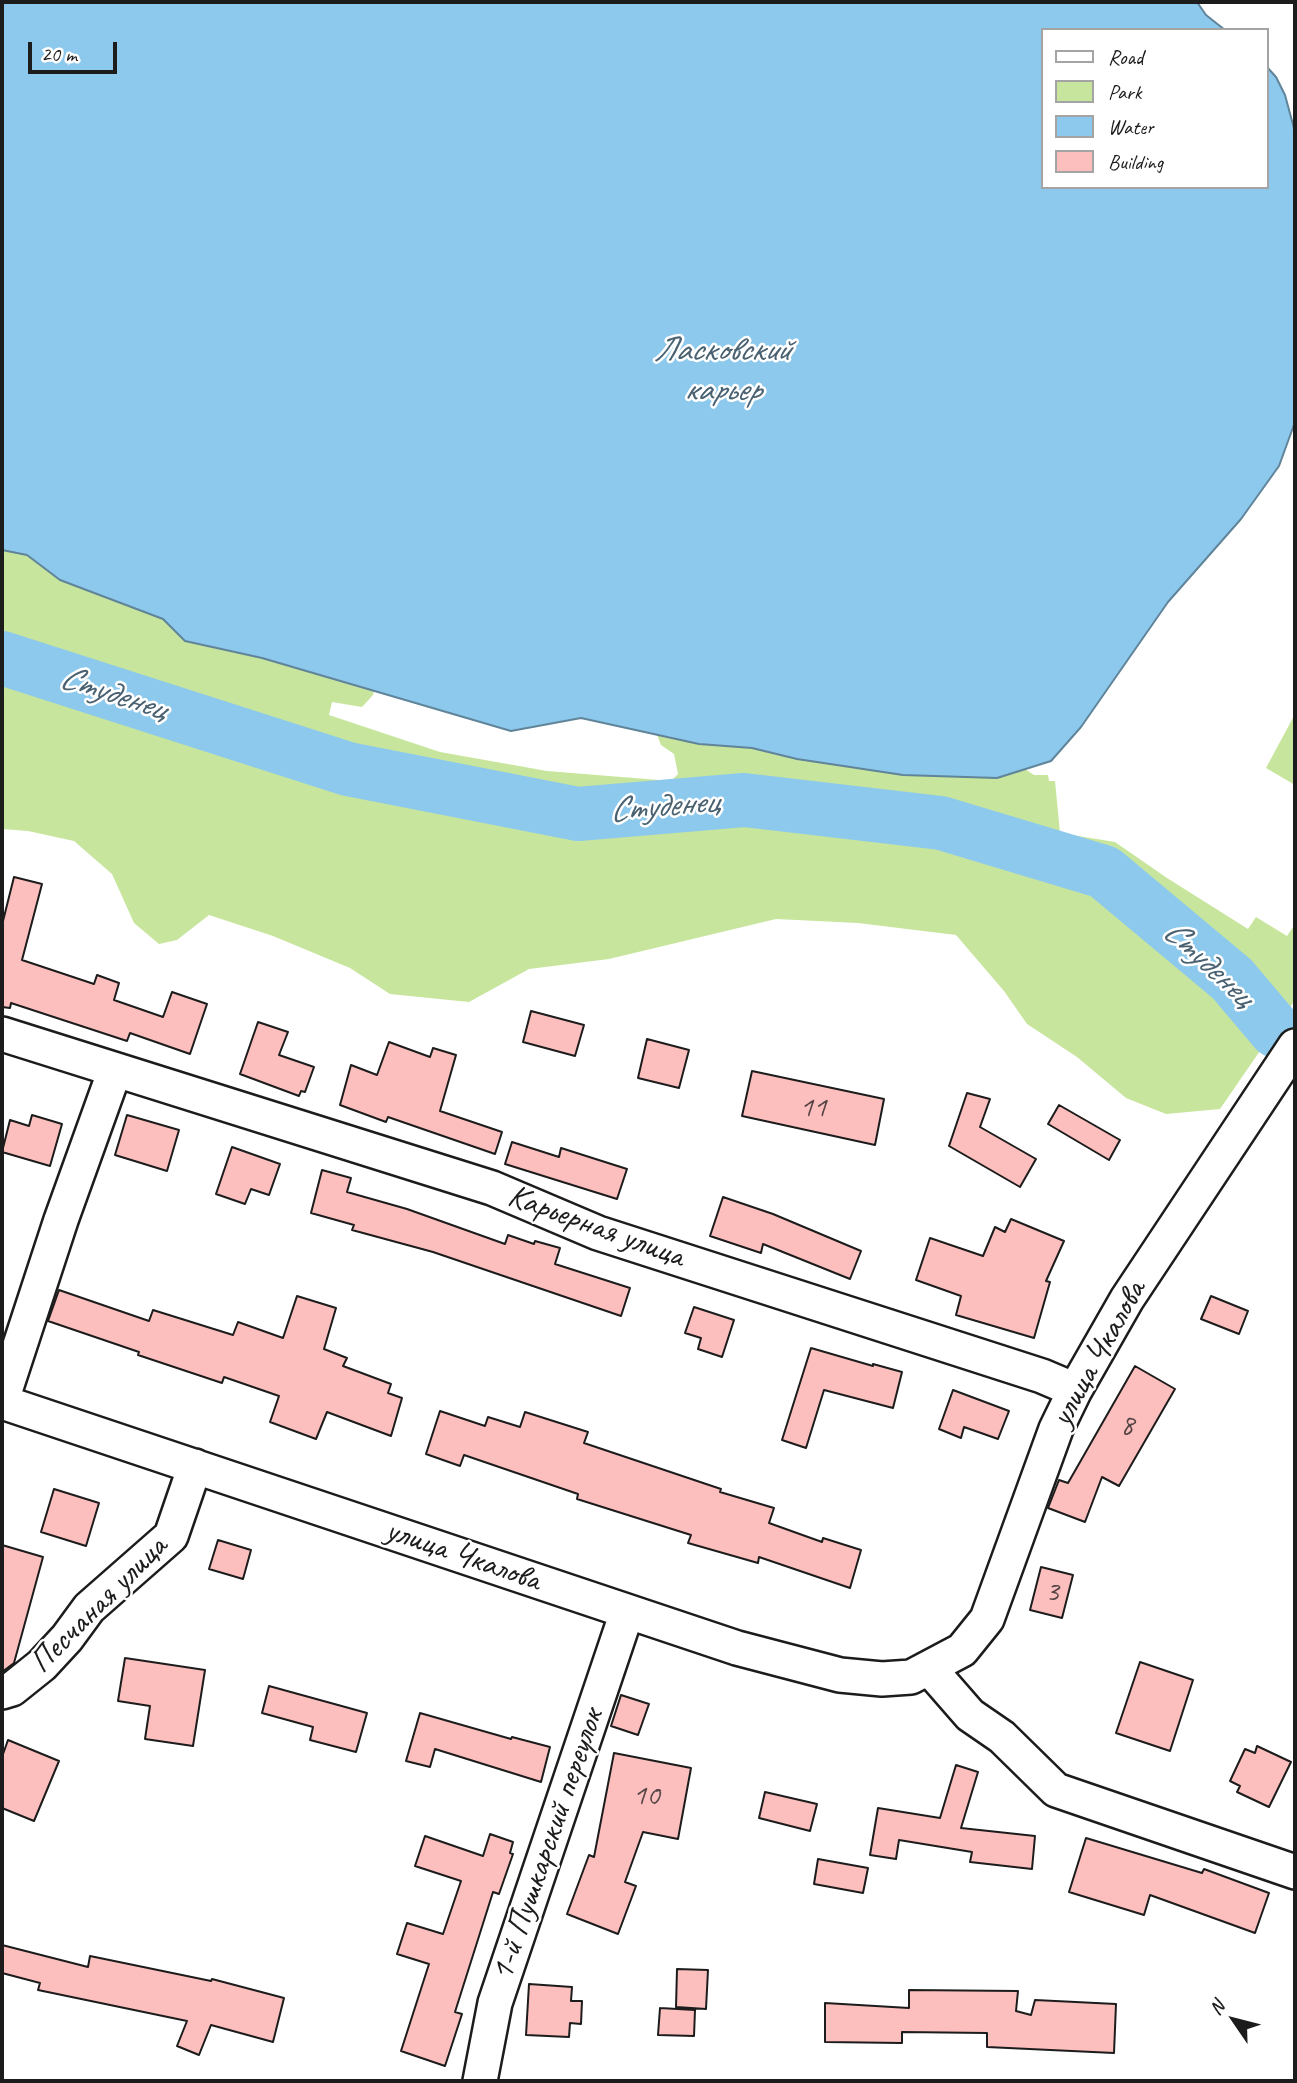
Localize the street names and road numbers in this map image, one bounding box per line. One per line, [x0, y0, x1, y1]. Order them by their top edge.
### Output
street label: Карьерная улица [503, 1177, 689, 1277]
street label: улица Чкалова [1043, 1274, 1155, 1434]
street label: улица Чкалова [380, 1511, 546, 1601]
street label: Песчаная улица [22, 1528, 176, 1682]
street label: 1-й Пушкарский переулок [483, 1704, 613, 1986]

